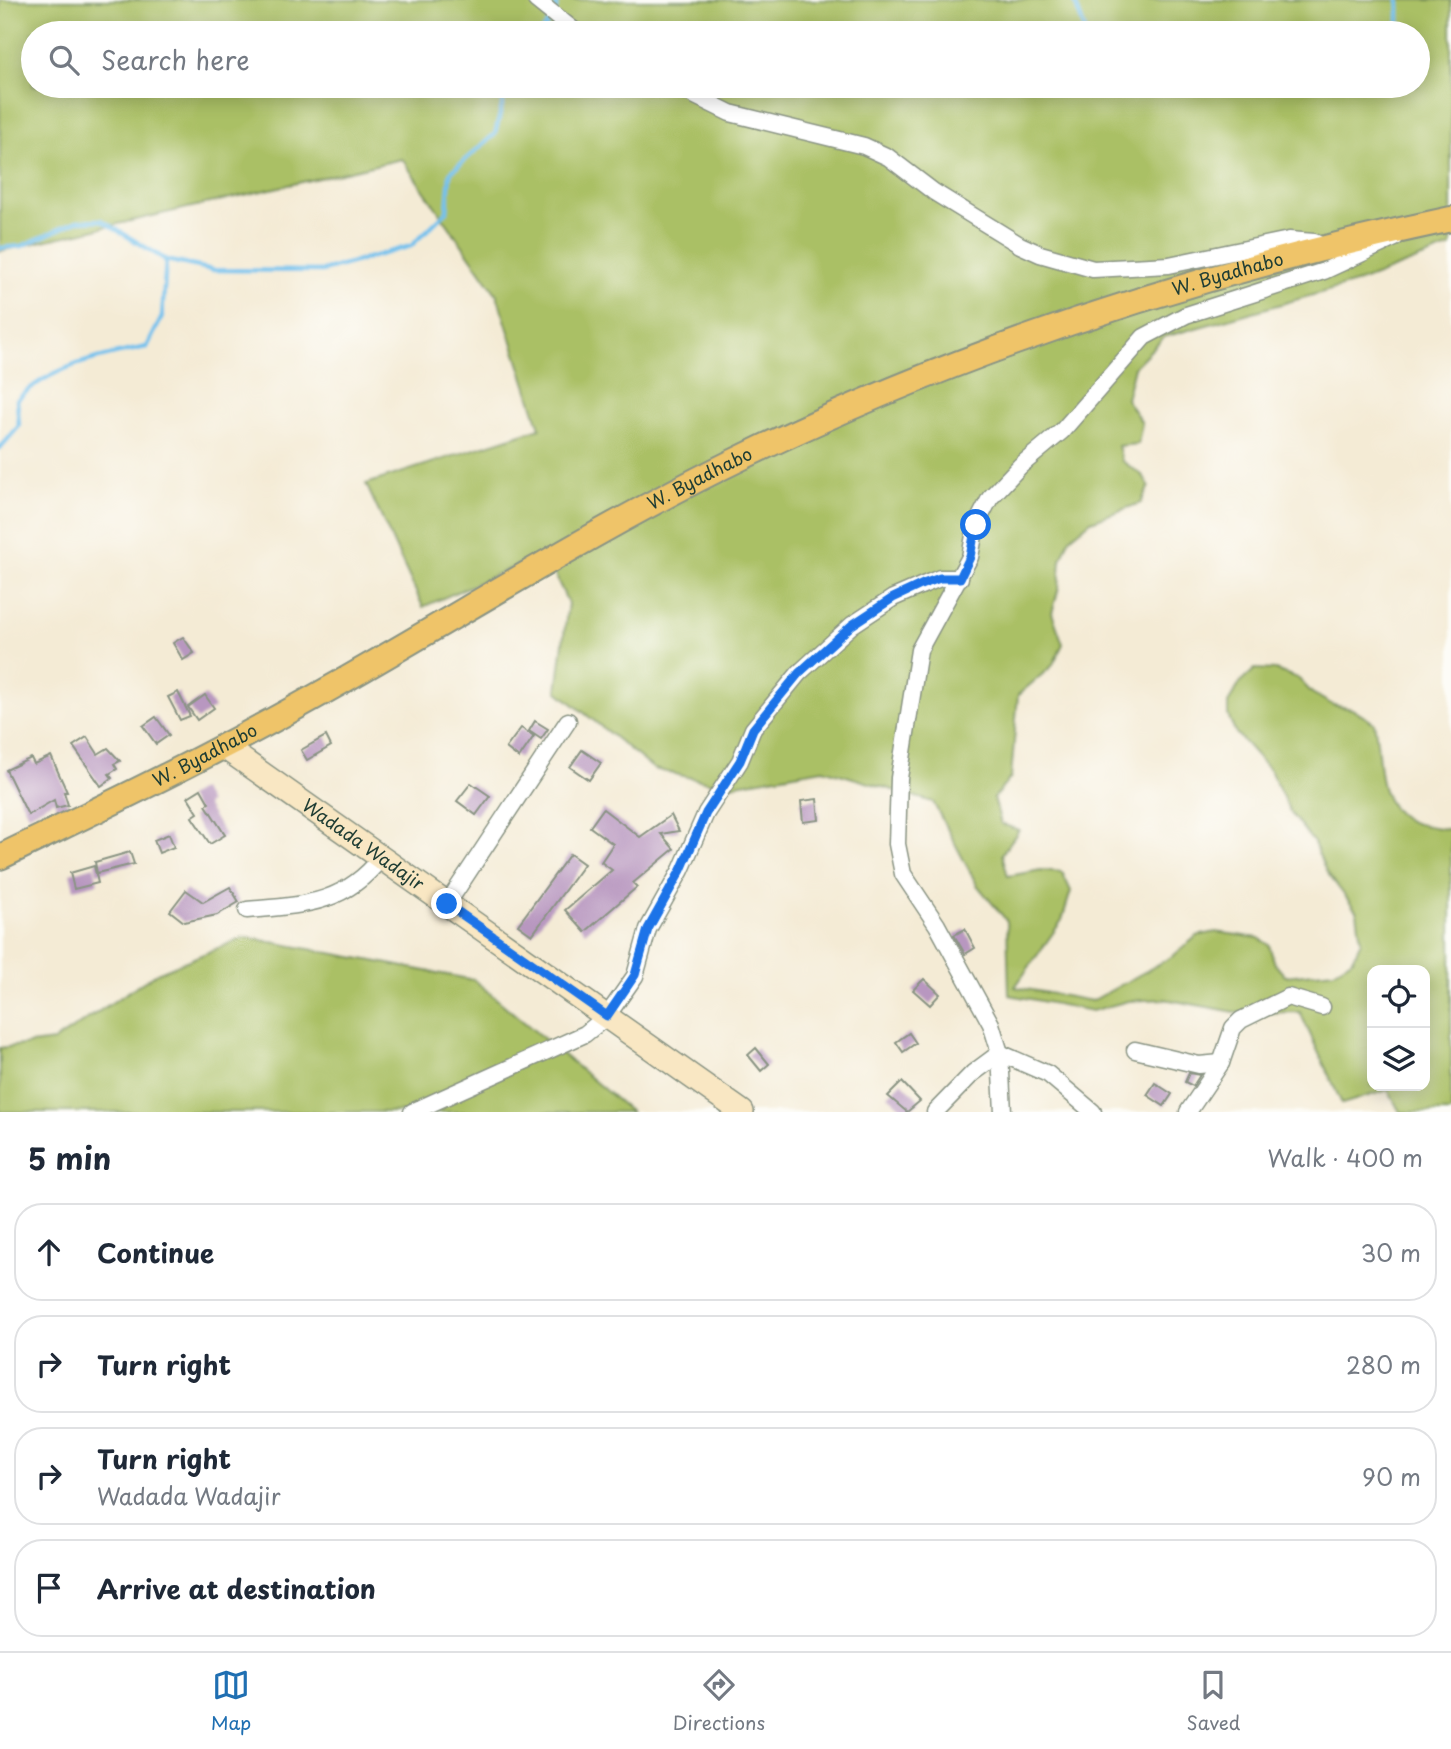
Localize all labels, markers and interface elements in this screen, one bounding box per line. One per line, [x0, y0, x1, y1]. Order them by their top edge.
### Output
search box [21, 21, 1430, 98]
text: Search here [101, 40, 250, 79]
icon: search [45, 41, 83, 79]
street label: W. Byadhabo [1168, 244, 1286, 302]
street label: W. Byadhabo [642, 439, 756, 516]
route start [960, 509, 991, 540]
street label: W. Byadhabo [148, 716, 262, 793]
street label: Wadada Wadajir [297, 791, 431, 896]
route end [431, 888, 462, 919]
map controls [1367, 965, 1430, 1091]
button: locate [1367, 965, 1430, 1028]
button: layers [1367, 1028, 1430, 1091]
text: 5 min [28, 1135, 111, 1180]
text: Walk · 400 m [1268, 1140, 1423, 1175]
icon: ahead [30, 1233, 68, 1271]
text: Continue [97, 1233, 214, 1272]
text: 30 m [1360, 1235, 1421, 1270]
icon: right [30, 1345, 68, 1383]
text: Turn right [97, 1345, 231, 1384]
text: 280 m [1346, 1347, 1421, 1382]
text: Turn right [97, 1439, 231, 1478]
icon: right [30, 1457, 68, 1495]
text: 90 m [1362, 1459, 1421, 1494]
text: Wadada Wadajir [97, 1478, 280, 1513]
icon: arrive [30, 1569, 68, 1607]
text: Arrive at destination [97, 1569, 376, 1608]
tab: Map [211, 1666, 251, 1736]
tab: Directions [673, 1666, 765, 1736]
tab: Saved [1186, 1666, 1240, 1736]

